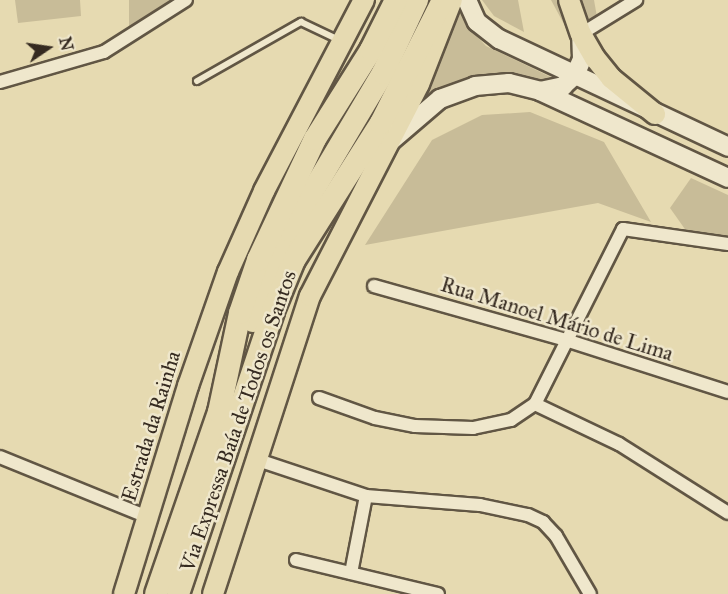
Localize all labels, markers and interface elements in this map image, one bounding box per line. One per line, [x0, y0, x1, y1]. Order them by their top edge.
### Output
north arrow [18, 18, 78, 78]
text: N [55, 35, 77, 53]
street label: Via Expressa Baía de Todos os Santos [174, 267, 302, 575]
street label: Rua Manoel Mário de Lima [438, 272, 676, 366]
street label: Estrada da Rainha [116, 348, 186, 504]

